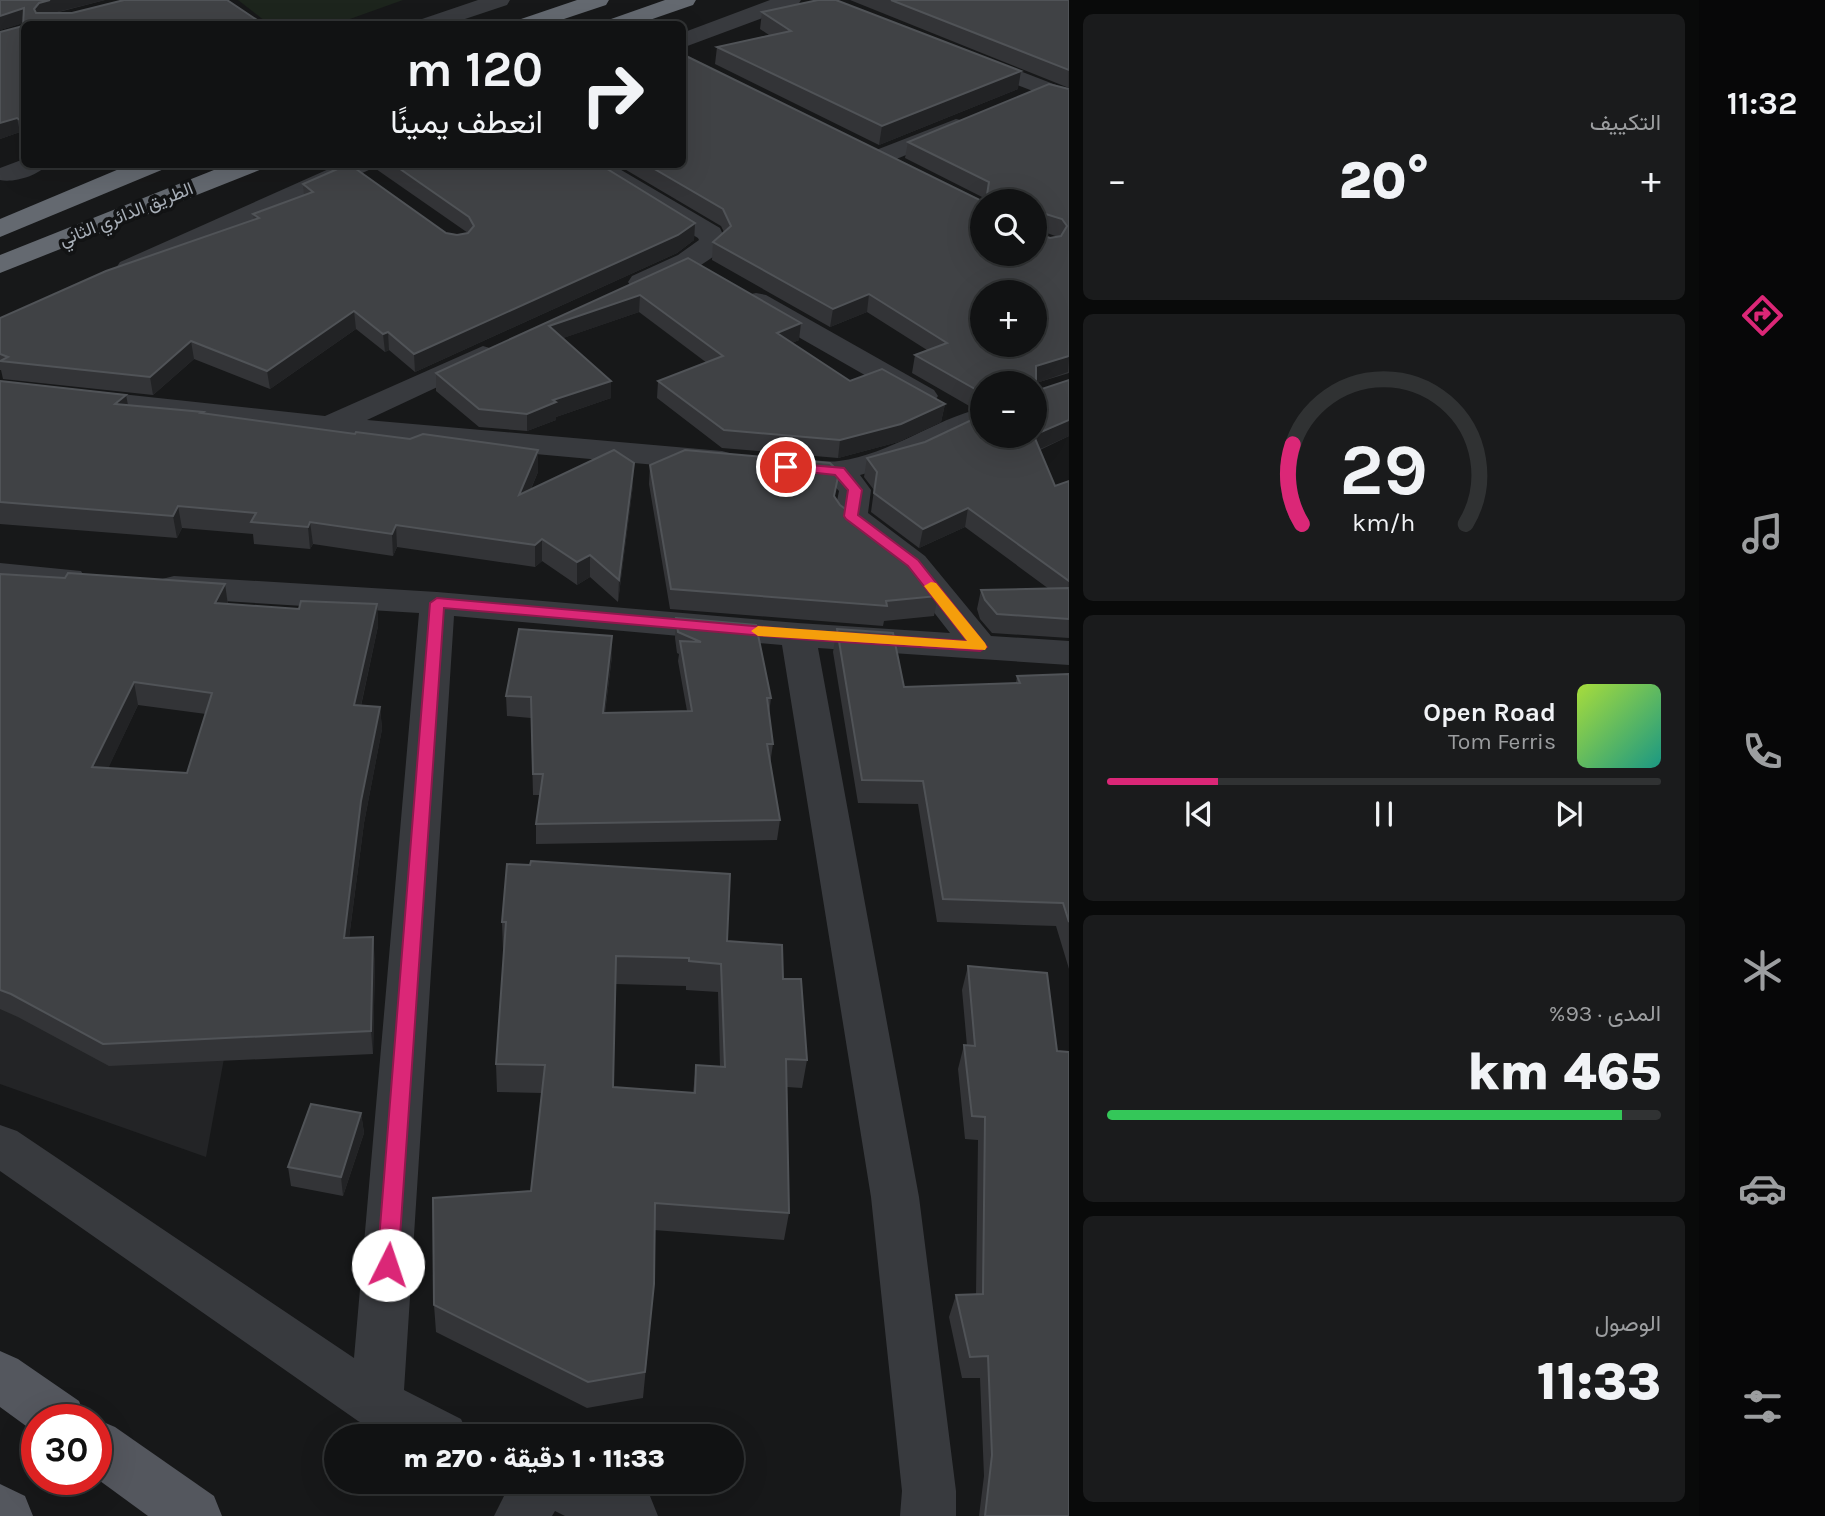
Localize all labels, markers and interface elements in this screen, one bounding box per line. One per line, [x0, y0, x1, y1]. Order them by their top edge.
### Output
text: 120 m [406, 41, 543, 98]
icon: right [567, 49, 658, 140]
text: 11:32 [1727, 85, 1797, 122]
text: انعطف يمينًا [390, 104, 543, 141]
text: التكييف [1590, 109, 1661, 136]
text: 20° [1339, 150, 1429, 211]
text: − [1107, 158, 1127, 203]
text: + [1641, 158, 1661, 203]
street label: الطريق الدائري الثاني [56, 177, 198, 255]
map controls [970, 189, 1047, 448]
button: search [970, 189, 1047, 266]
button: + [970, 280, 1047, 357]
icon: directions [1738, 291, 1787, 340]
button: − [970, 371, 1047, 448]
text: 29 [1340, 427, 1428, 512]
pin [756, 437, 816, 497]
icon: arrive [767, 448, 805, 486]
text: km/h [1352, 507, 1416, 536]
icon: music [1738, 509, 1787, 558]
text: Open Road [1423, 697, 1556, 728]
icon: phone [1738, 727, 1787, 776]
text: Tom Ferris [1448, 728, 1556, 755]
icon: previous [1180, 795, 1218, 833]
icon: pause [1365, 795, 1403, 833]
icon: next [1550, 795, 1588, 833]
icon: climate [1738, 946, 1787, 995]
text: المدى · 93% [1549, 1000, 1661, 1027]
text: 465 km [1467, 1041, 1661, 1102]
icon: car [1738, 1164, 1787, 1213]
position arrow [351, 1228, 425, 1302]
text: الوصول [1595, 1310, 1661, 1337]
text: 11:33 [1537, 1351, 1661, 1412]
icon: filters [1738, 1382, 1787, 1431]
speed limit sign: 30 [21, 1404, 112, 1495]
text: 11:33 · 1 دقيقة · 270 m [403, 1443, 665, 1474]

